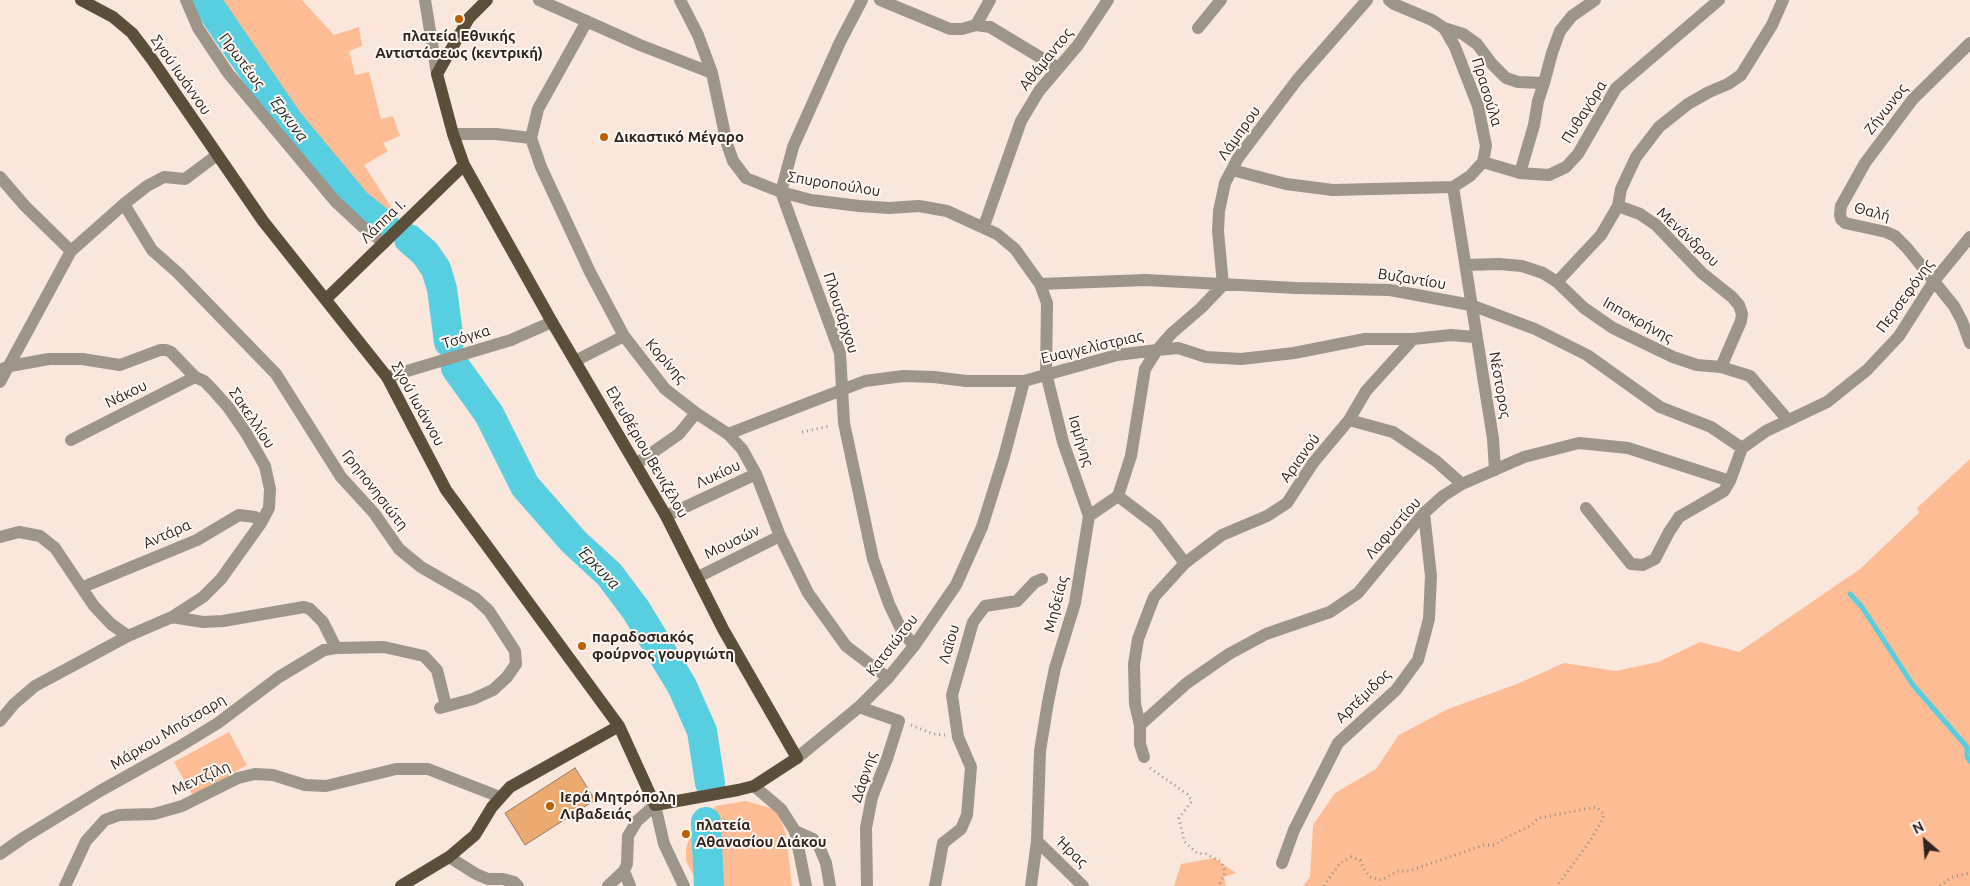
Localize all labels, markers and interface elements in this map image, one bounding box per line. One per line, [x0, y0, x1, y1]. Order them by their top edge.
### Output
marker: πλατεία Εθνικής Αντιστάσεως (κεντρική) [453, 13, 465, 25]
street label: Αθάμαντος [1015, 24, 1077, 94]
place label: πλατεία Εθνικής Αντιστάσεως (κεντρική) [375, 27, 543, 62]
street label: Πρωτέως [215, 30, 269, 92]
street label: Σγού Ιωάννου [147, 32, 215, 118]
street label: Πρασούλα [1468, 55, 1506, 129]
street label: Πυθαγόρα [1558, 77, 1610, 147]
street label: Ζήνωνος [1861, 80, 1911, 138]
water label: Έρκυνα [266, 93, 312, 145]
street label: Λάμπρου [1214, 102, 1264, 164]
place label: Δικαστικό Μέγαρο [614, 128, 744, 146]
marker: Δικαστικό Μέγαρο [598, 131, 610, 143]
street label: Σπυροπούλου [786, 168, 882, 200]
street label: Λάππα Ι. [357, 195, 409, 247]
street label: Θαλή [1852, 199, 1892, 225]
street label: Μενάνδρου [1653, 204, 1723, 270]
street label: Περσεφόνης [1872, 256, 1938, 336]
street label: Βυζαντίου [1377, 265, 1447, 293]
street label: Πλουτάρχου [819, 270, 863, 356]
street label: Ιπποκρήνης [1600, 293, 1676, 347]
street label: Τσόγκα [440, 321, 492, 353]
street label: Ευαγγελίστριας [1039, 327, 1145, 367]
street label: Κορίνης [642, 335, 690, 387]
street label: Νέστορος [1485, 350, 1515, 420]
street label: Σγού Ιωάννου [388, 359, 448, 449]
street label: Νάκου [102, 376, 150, 412]
street label: Ελευθέριου Βενιζέλου [602, 383, 692, 521]
street label: Σακελλίου [225, 384, 279, 452]
street label: Ισμήνης [1065, 413, 1097, 469]
street label: Αριανού [1276, 430, 1324, 486]
street label: Γρηπονησιώτη [338, 446, 412, 534]
street label: Λυκίου [693, 456, 743, 492]
street label: Λαφυστίου [1361, 494, 1425, 562]
street label: Αντάρα [140, 516, 194, 552]
street label: Μουσών [701, 521, 763, 563]
water label: Έρκυνα [574, 543, 624, 593]
street label: Μηδείας [1040, 574, 1072, 634]
street label: Κατσιώτου [862, 610, 922, 680]
street label: Λαΐου [935, 622, 963, 666]
place label: παραδοσιακός φούρνος γουργιώτη [592, 628, 734, 663]
marker: παραδοσιακός φούρνος γουργιώτη [576, 640, 588, 652]
street label: Αρτέμιδος [1332, 665, 1394, 727]
street label: Μάρκου Μπότσαρη [107, 690, 229, 774]
street label: Δάφνης [847, 749, 881, 805]
street label: Μεντζίλη [169, 757, 233, 799]
place label: Ιερά Μητρόπολη Λιβαδειάς [560, 788, 676, 823]
marker: Ιερά Μητρόπολη Λιβαδειάς [544, 800, 556, 812]
place label: πλατεία Αθανασίου Διάκου [696, 816, 827, 851]
north arrow [1900, 816, 1950, 866]
text: N [1910, 818, 1926, 837]
marker: πλατεία Αθανασίου Διάκου [680, 828, 692, 840]
street label: Ήρας [1053, 833, 1091, 871]

